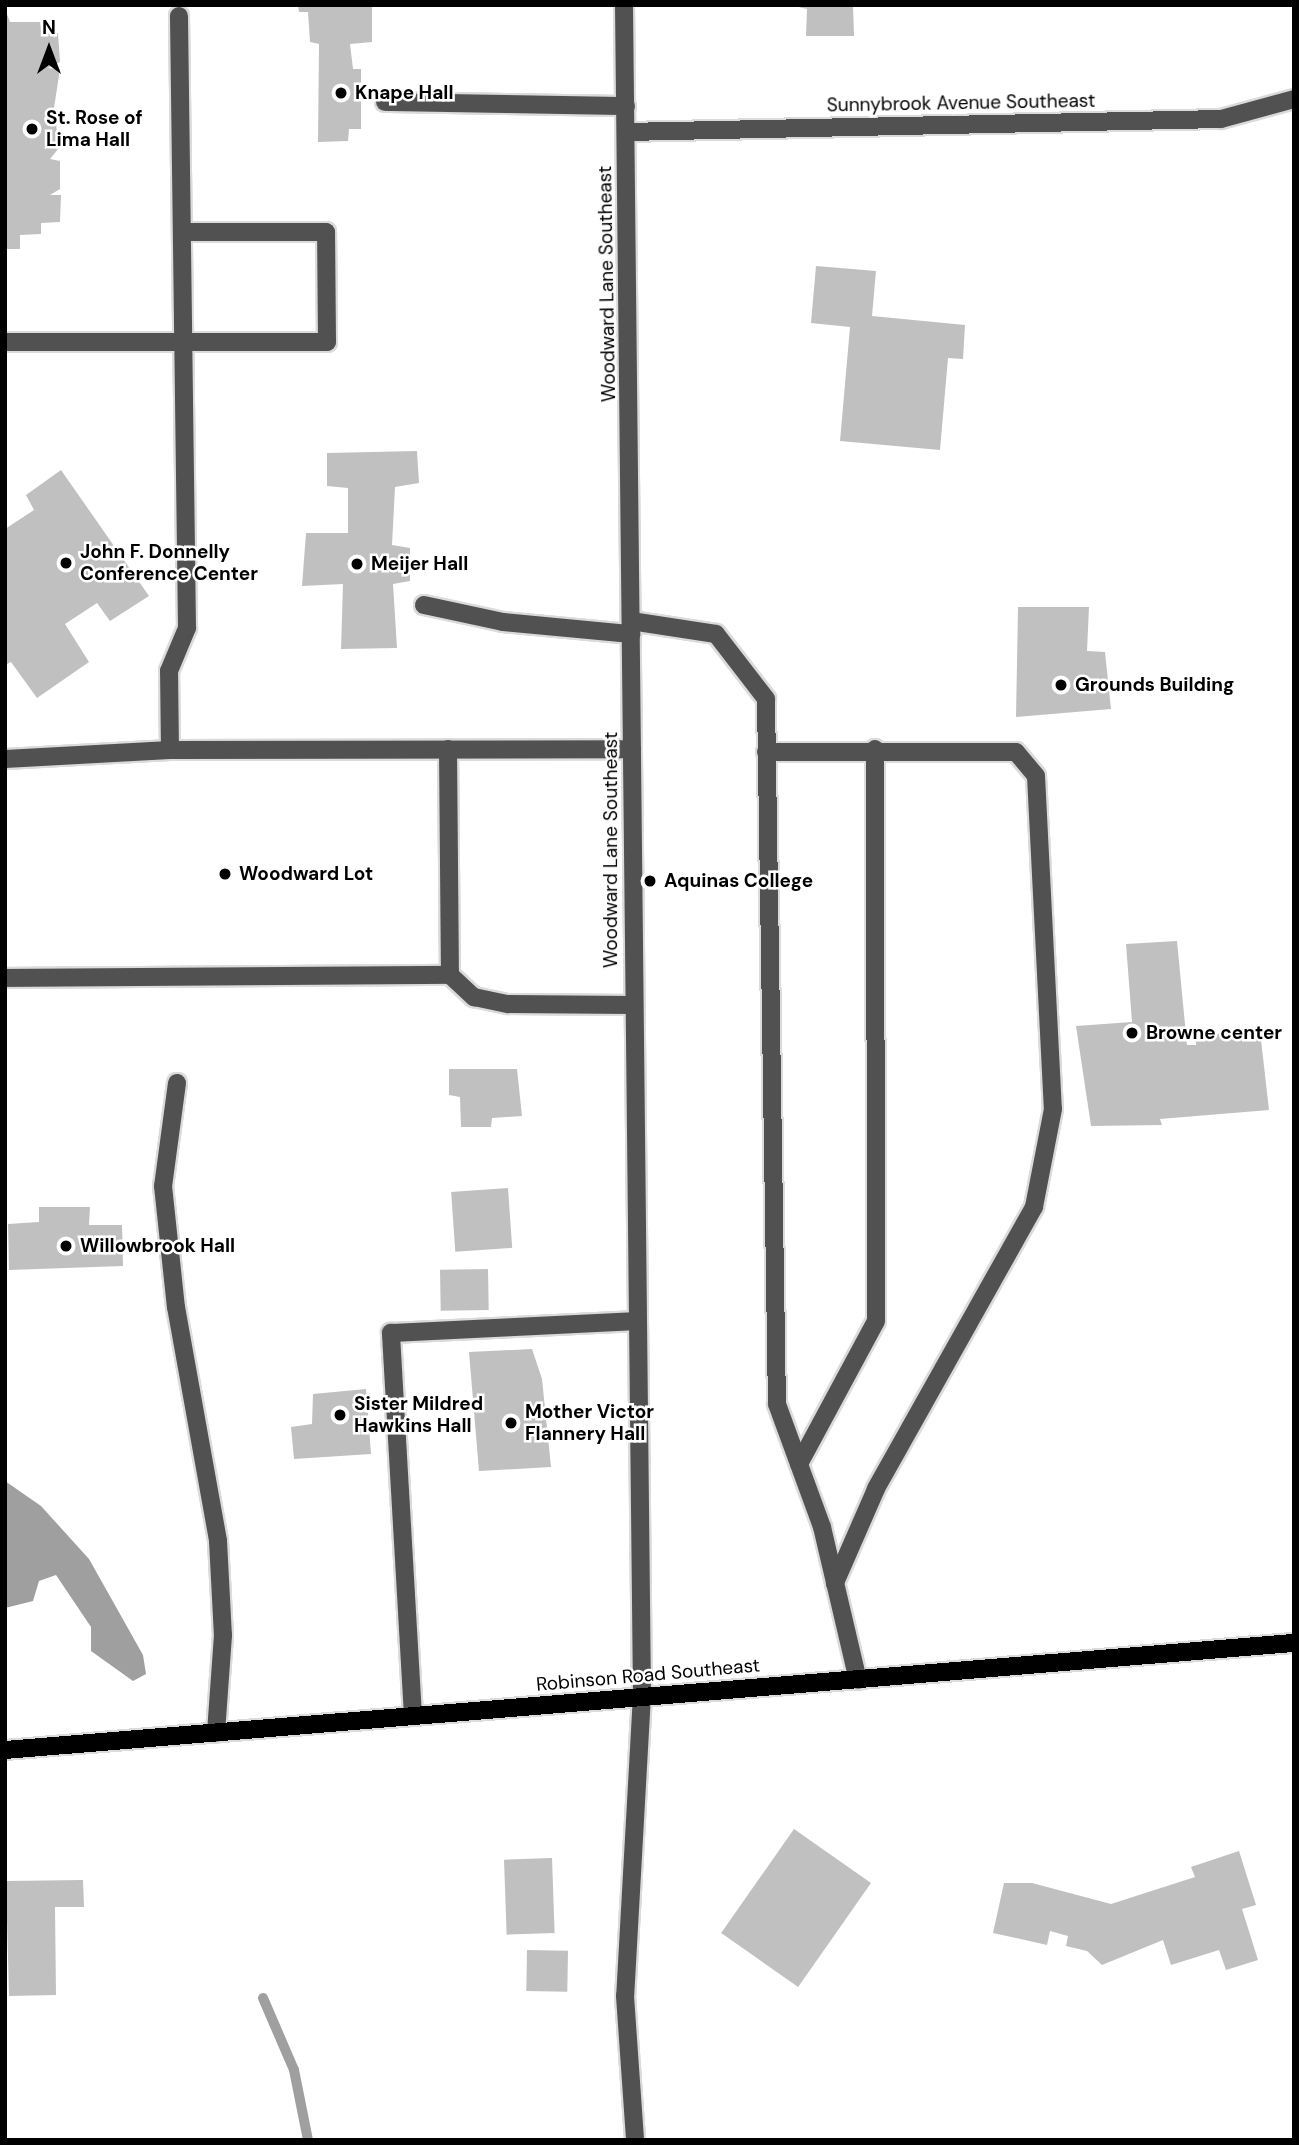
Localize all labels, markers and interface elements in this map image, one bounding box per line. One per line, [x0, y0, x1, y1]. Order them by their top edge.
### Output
north arrow [14, 14, 84, 84]
text: N [42, 15, 56, 40]
place label: Knape Hall [355, 82, 453, 104]
marker: Knape Hall [333, 85, 349, 101]
street label: Sunnybrook Avenue Southeast [827, 89, 1095, 117]
place label: St. Rose of Lima Hall [46, 107, 143, 151]
marker: St. Rose of Lima Hall [24, 121, 40, 137]
street label: Woodward Lane Southeast [594, 166, 620, 402]
place label: John F. Donnelly Conference Center [80, 541, 258, 585]
place label: Meijer Hall [371, 553, 468, 575]
marker: John F. Donnelly Conference Center [58, 555, 74, 571]
marker: Meijer Hall [349, 556, 365, 572]
place label: Grounds Building [1075, 674, 1234, 696]
marker: Grounds Building [1053, 677, 1069, 693]
street label: Woodward Lane Southeast [600, 732, 622, 968]
place label: Woodward Lot [239, 863, 373, 885]
marker: Woodward Lot [217, 866, 233, 882]
place label: Aquinas College [664, 870, 813, 892]
marker: Aquinas College [642, 873, 658, 889]
place label: Browne center [1146, 1022, 1282, 1044]
marker: Browne center [1124, 1025, 1140, 1041]
place label: Willowbrook Hall [80, 1235, 235, 1257]
marker: Willowbrook Hall [58, 1238, 74, 1254]
place label: Sister Mildred Hawkins Hall [354, 1393, 483, 1437]
place label: Mother Victor Flannery Hall [525, 1401, 654, 1445]
marker: Sister Mildred Hawkins Hall [332, 1407, 348, 1423]
marker: Mother Victor Flannery Hall [503, 1415, 519, 1431]
street label: Robinson Road Southeast [535, 1654, 761, 1696]

